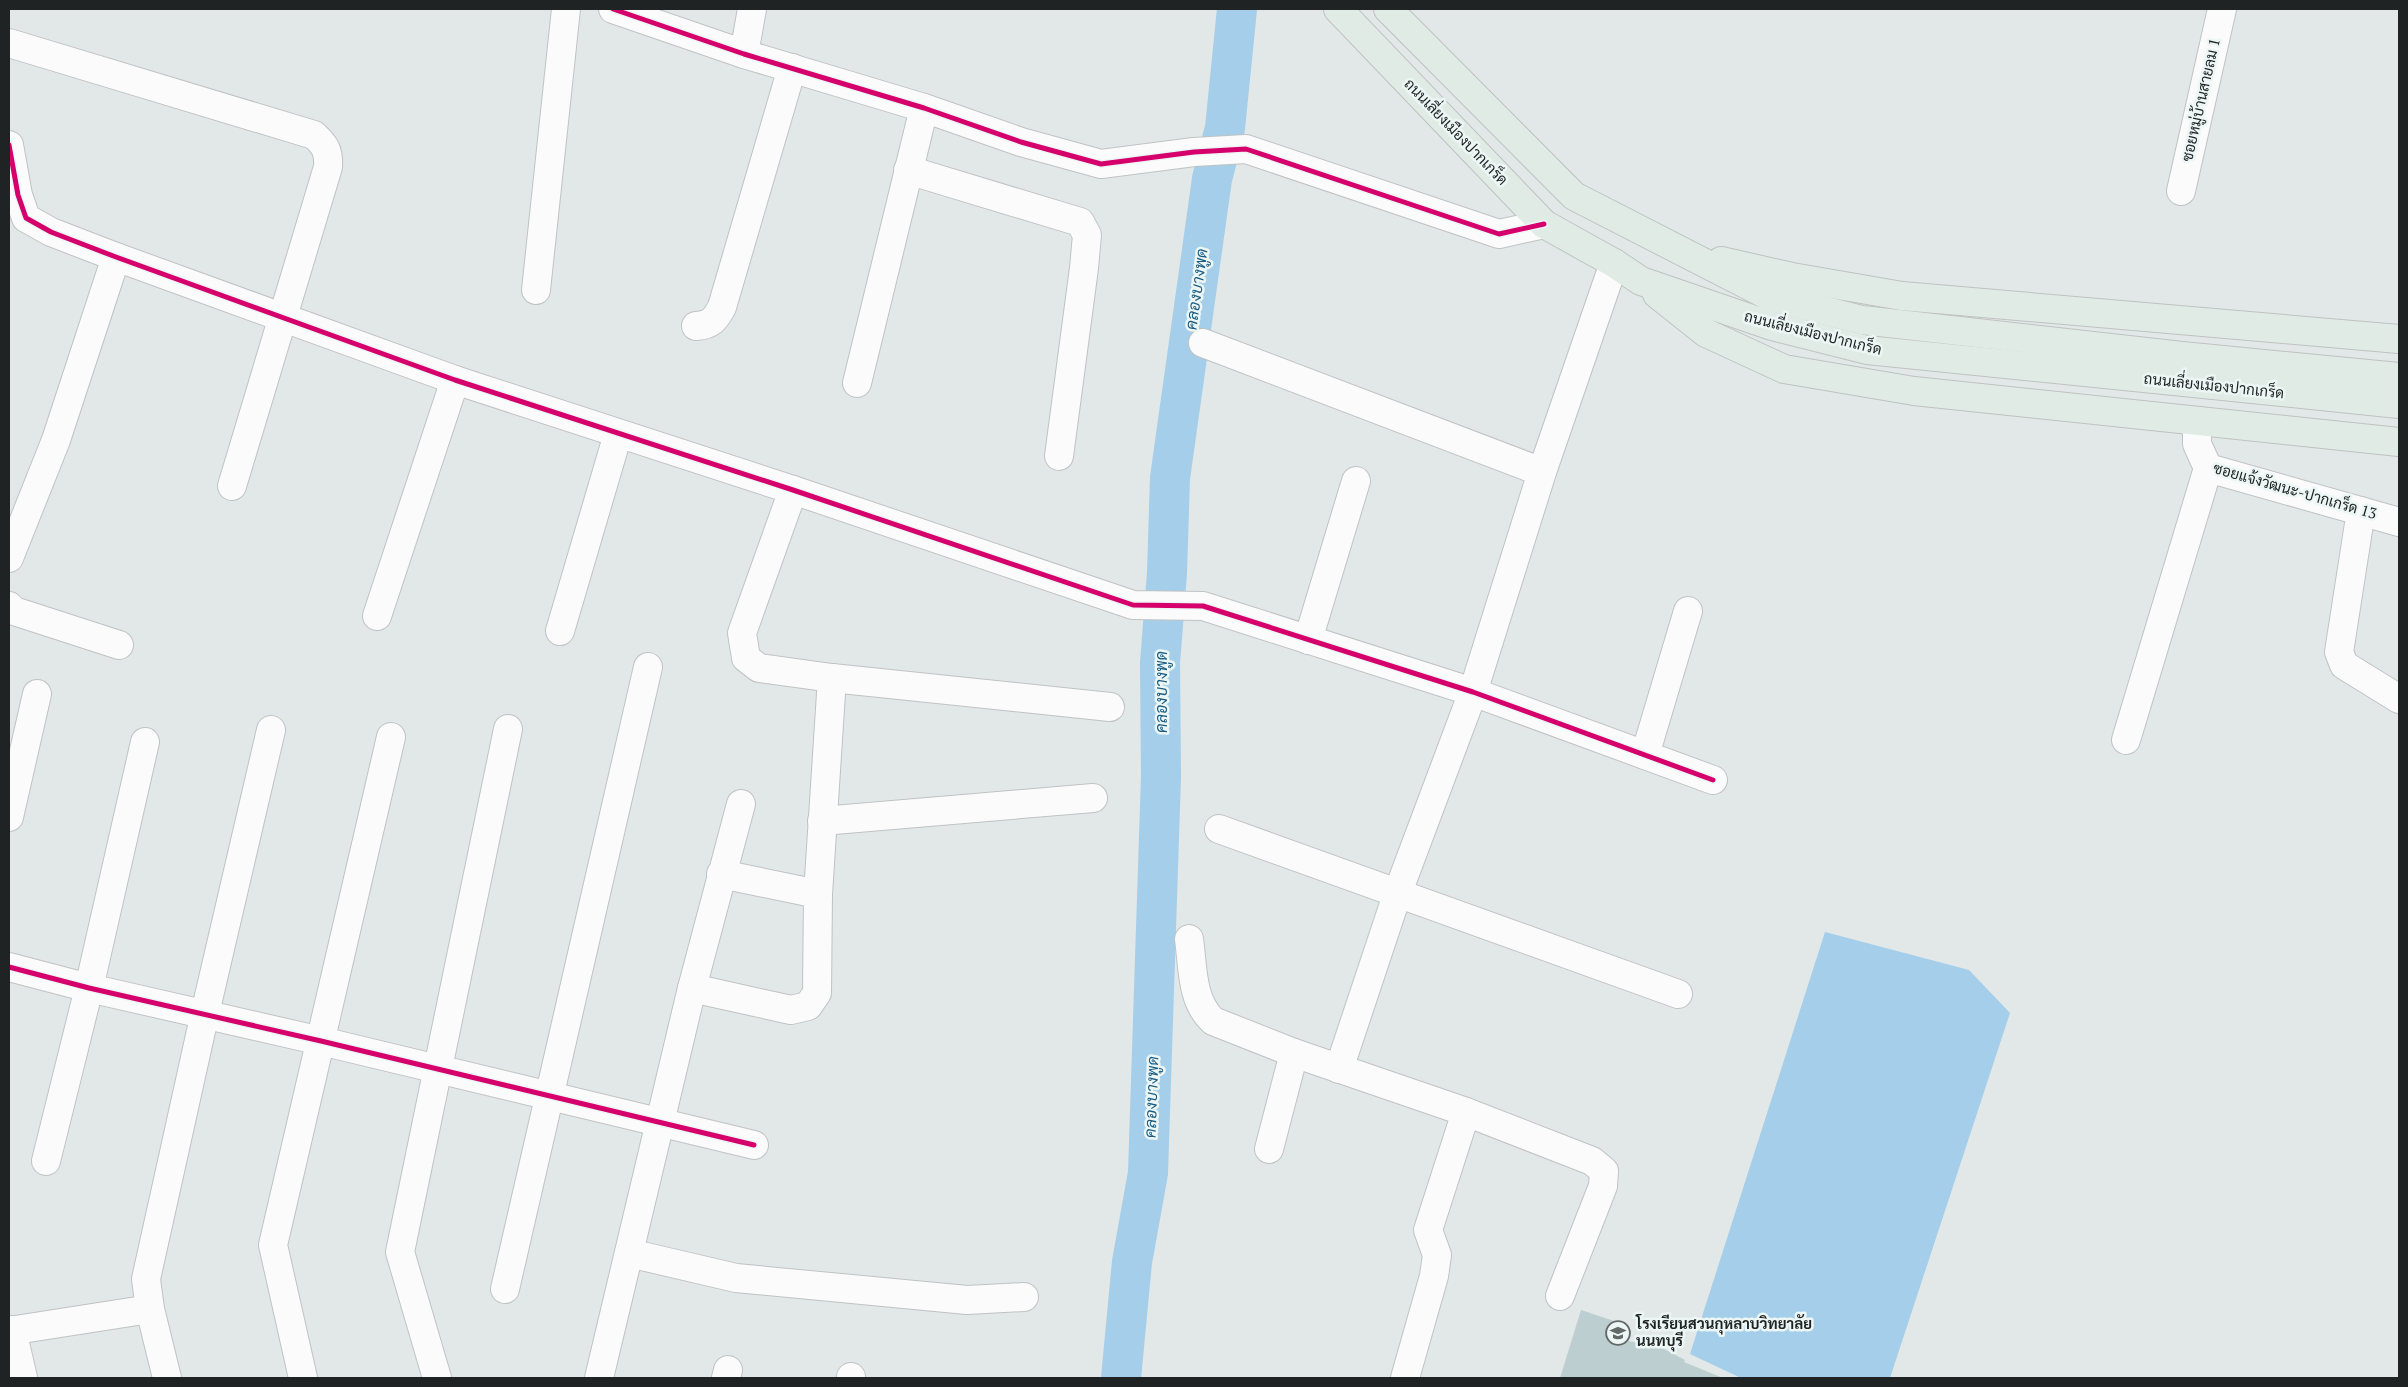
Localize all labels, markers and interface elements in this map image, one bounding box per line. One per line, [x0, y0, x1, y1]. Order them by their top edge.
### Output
street label: ซอยหมู่บ้านสายลม 1 [2176, 36, 2225, 164]
street label: ถนนเลี่ยงเมืองปากเกร็ด [1400, 71, 1516, 189]
water label: คลองบางพูด [1179, 247, 1214, 331]
street label: ถนนเลี่ยงเมืองปากเกร็ด [1742, 301, 1885, 359]
street label: ถนนเลี่ยงเมืองปากเกร็ด [2143, 364, 2286, 402]
street label: ซอยแจ้งวัฒนะ-ปากเกร็ด 13 [2211, 457, 2379, 523]
water label: คลองบางพูด [1150, 651, 1173, 733]
water label: คลองบางพูด [1139, 1056, 1164, 1138]
place label: โรงเรียนสวนกุหลาบวิทยาลัย นนทบุรี [1635, 1313, 1812, 1352]
school or university icon: โรงเรียนสวนกุหลาบวิทยาลัย นนทบุรี [1605, 1320, 1631, 1346]

